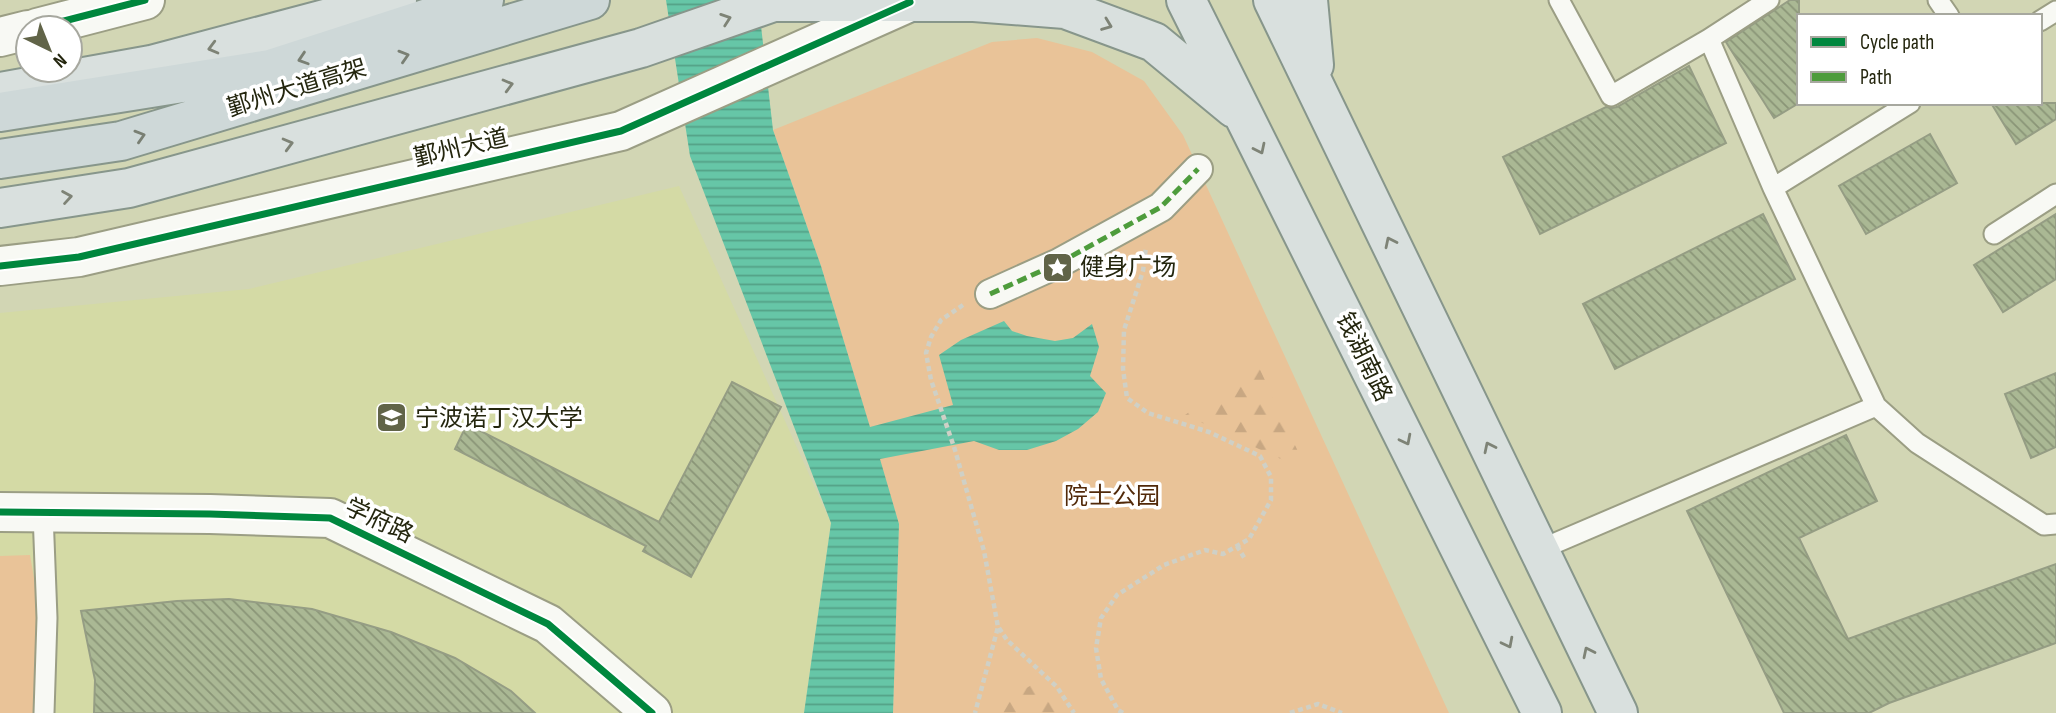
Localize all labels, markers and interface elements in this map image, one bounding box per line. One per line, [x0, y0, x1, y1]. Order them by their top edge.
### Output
one-way arrow [719, 13, 731, 27]
north arrow [14, 14, 84, 84]
legend [1797, 14, 2042, 105]
one-way arrow [1101, 16, 1113, 30]
text: Cycle path [1860, 30, 1934, 55]
one-way arrow [207, 40, 219, 55]
text: N [48, 48, 71, 72]
one-way arrow [297, 50, 309, 65]
one-way arrow [398, 50, 410, 64]
street label: 鄞州大道高架 [224, 53, 370, 123]
text: Path [1860, 65, 1892, 90]
one-way arrow [502, 78, 514, 93]
street label: 鄞州大道 [411, 123, 511, 173]
one-way arrow [133, 129, 145, 144]
one-way arrow [282, 138, 294, 153]
one-way arrow [1252, 142, 1266, 154]
one-way arrow [62, 190, 73, 205]
one-way arrow [1384, 237, 1398, 249]
place icon: 健身广场 [1040, 250, 1074, 284]
place label: 健身广场 [1080, 253, 1176, 282]
street label: 钱湖南路 [1330, 308, 1398, 406]
school or university icon: 宁波诺丁汉大学 [375, 401, 409, 435]
place label: 宁波诺丁汉大学 [415, 404, 583, 433]
one-way arrow [1397, 433, 1411, 445]
one-way arrow [1483, 442, 1497, 454]
park label: 院士公园 [1064, 482, 1160, 511]
street label: 学府路 [340, 493, 418, 549]
one-way arrow [1499, 636, 1513, 649]
one-way arrow [1582, 647, 1596, 659]

